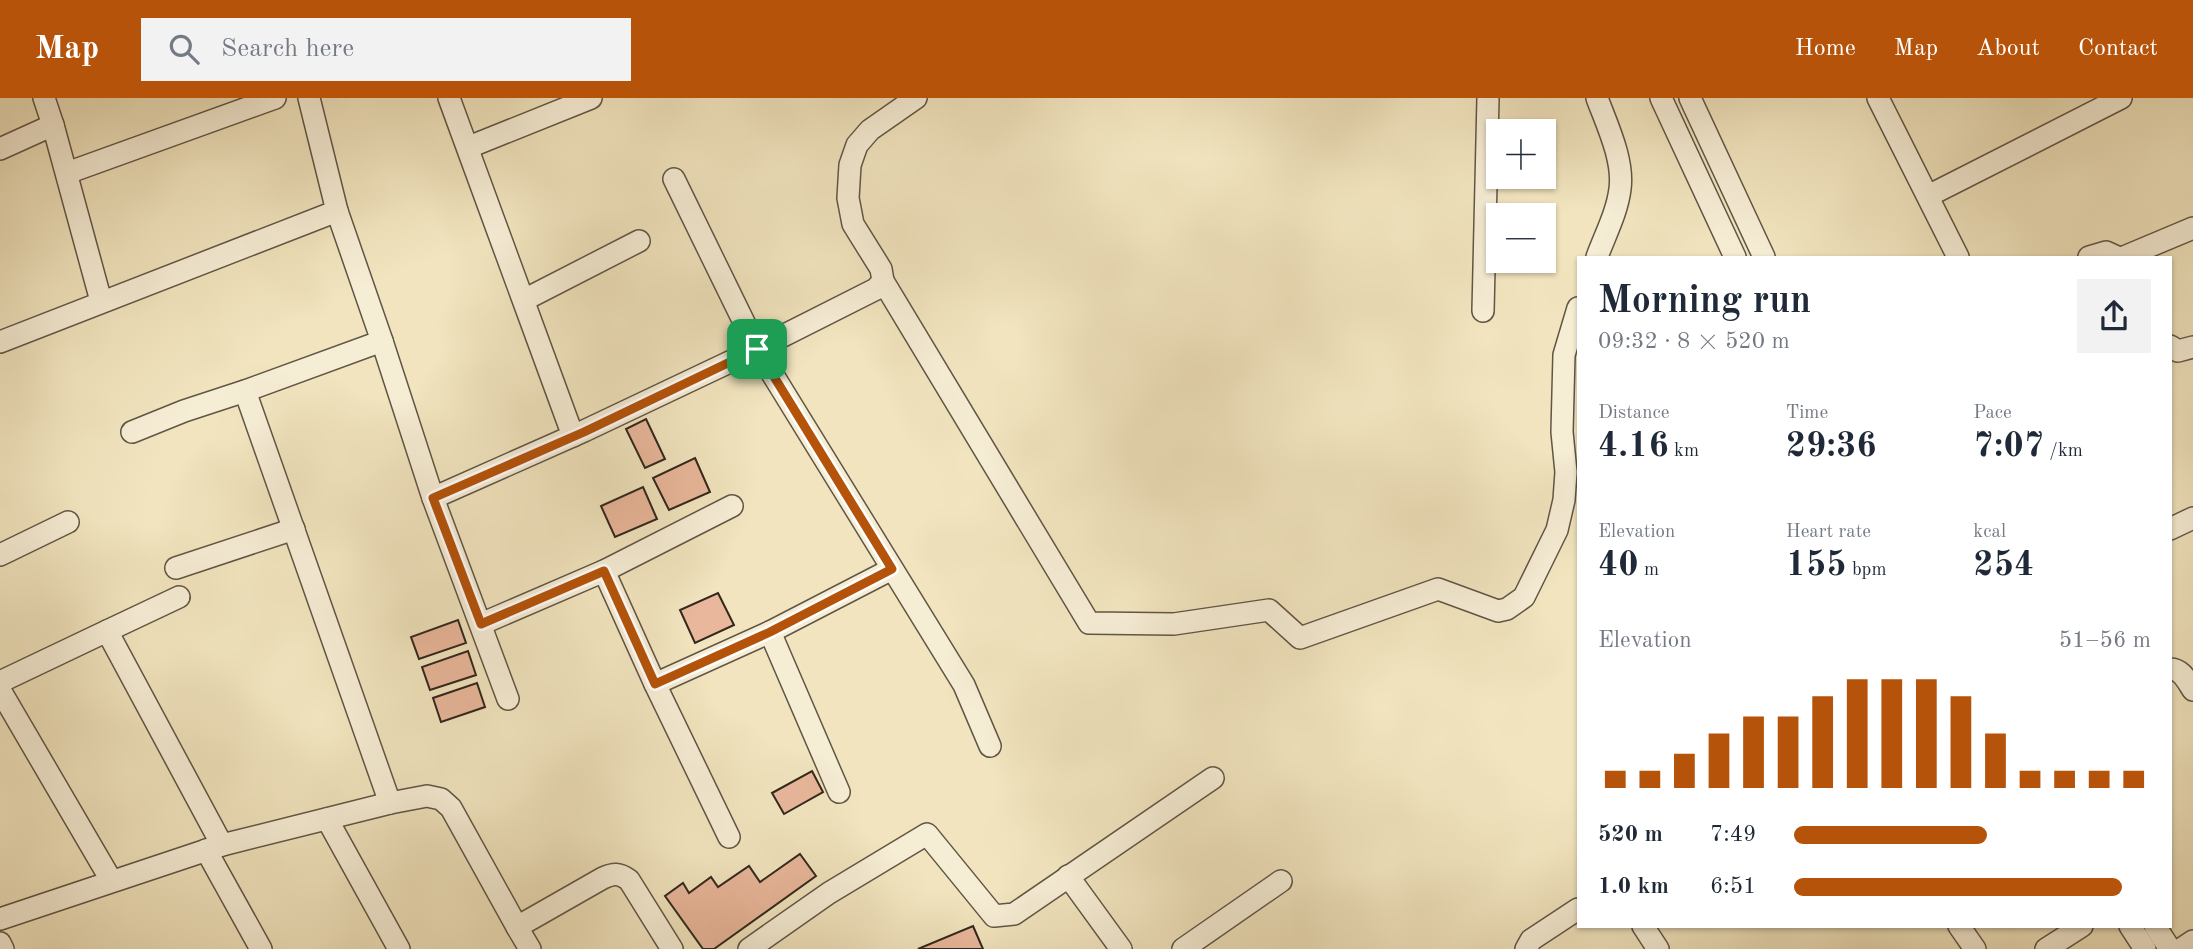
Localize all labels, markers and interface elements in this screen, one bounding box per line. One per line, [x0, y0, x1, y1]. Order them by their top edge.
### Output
search box [141, 18, 631, 81]
icon: search [165, 30, 203, 68]
text: Map [35, 33, 99, 66]
text: Search here [221, 36, 354, 62]
text: Home [1795, 37, 1856, 61]
text: Map [1894, 37, 1938, 61]
text: About [1976, 37, 2040, 61]
text: Contact [2078, 37, 2158, 61]
map controls [1486, 119, 1556, 273]
button: + [1486, 119, 1556, 189]
button: − [1486, 203, 1556, 273]
button: share [2077, 279, 2151, 353]
text: Morning run [1598, 283, 1811, 321]
pin [727, 319, 787, 379]
icon: arrive [738, 330, 776, 368]
text: 09:32 · 8 × 520 m [1598, 330, 1790, 353]
text: Distance [1598, 404, 1670, 423]
text: Time [1786, 404, 1828, 423]
text: Pace [1973, 404, 2012, 423]
text: 4.16 [1598, 429, 1669, 464]
text: 29:36 [1786, 429, 1877, 464]
text: 7:07 [1973, 429, 2044, 464]
text: km [1669, 442, 1699, 461]
text: /km [2044, 442, 2083, 461]
text: Elevation [1598, 523, 1675, 542]
text: Heart rate [1786, 523, 1871, 542]
text: kcal [1973, 523, 2006, 542]
text: 40 [1598, 548, 1639, 583]
text: 155 [1786, 548, 1847, 583]
text: 254 [1973, 548, 2034, 583]
text: m [1639, 561, 1659, 580]
text: bpm [1847, 561, 1887, 580]
text: Elevation [1598, 629, 1692, 652]
text: 51–56 m [2059, 629, 2151, 652]
text: 520 m [1598, 823, 1663, 846]
text: 7:49 [1710, 823, 1756, 846]
text: 1.0 km [1598, 875, 1669, 898]
text: 6:51 [1710, 875, 1756, 898]

